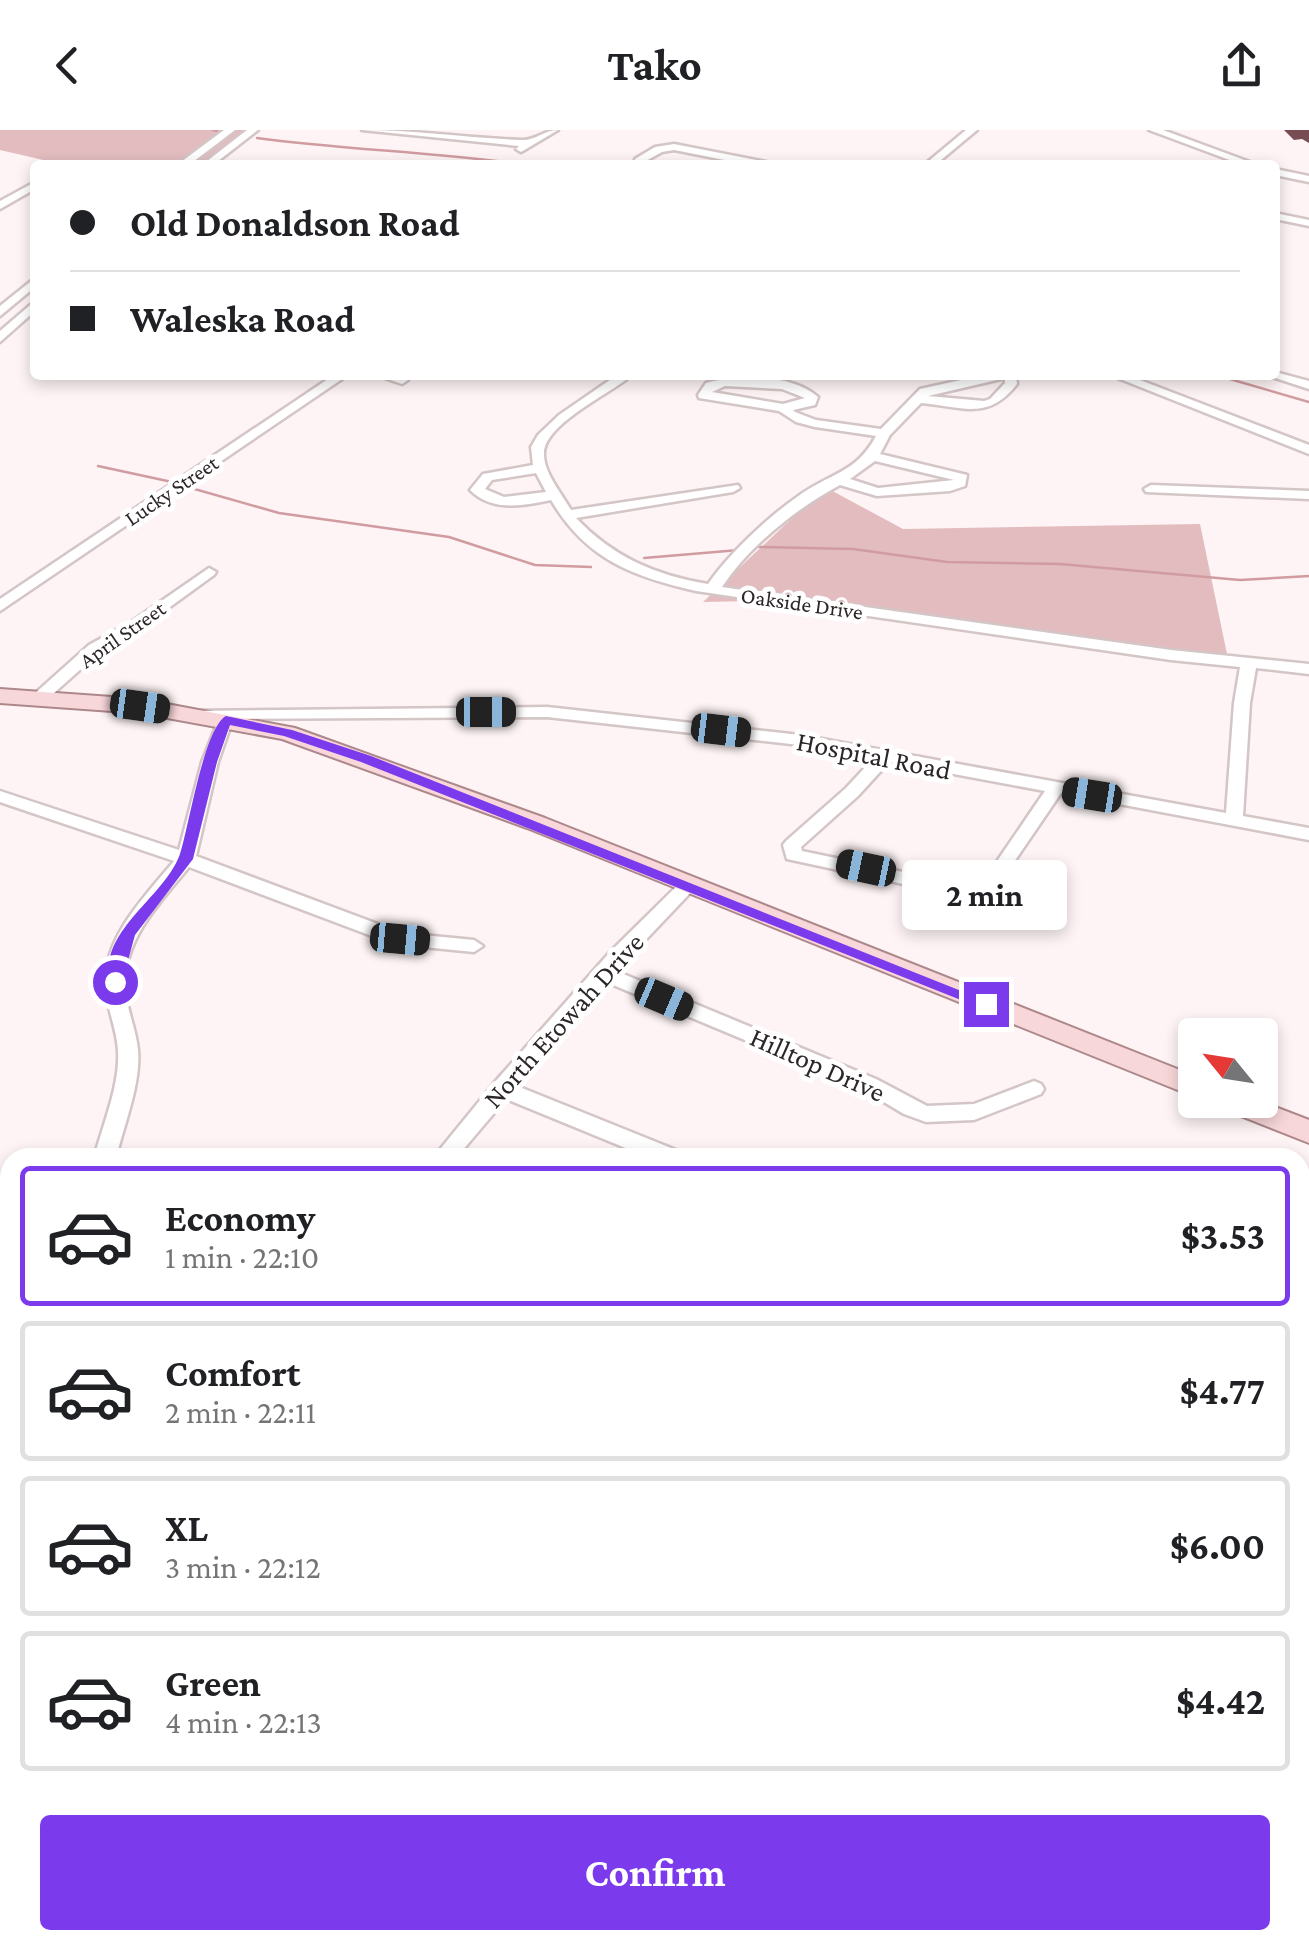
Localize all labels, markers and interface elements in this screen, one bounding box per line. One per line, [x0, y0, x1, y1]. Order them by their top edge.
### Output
icon: back [40, 38, 95, 93]
icon: share [1214, 38, 1269, 93]
text: Tako [607, 40, 702, 90]
text: Old Donaldson Road [130, 202, 460, 244]
text: Waleska Road [130, 298, 355, 340]
street label: Lucky Street [120, 450, 223, 531]
street label: Oakside Drive [739, 583, 865, 624]
street label: April Street [75, 595, 171, 673]
car [108, 687, 172, 725]
car [456, 697, 516, 727]
car [689, 711, 753, 749]
street label: Hospital Road [794, 725, 954, 786]
car [1060, 775, 1124, 815]
car [834, 847, 898, 889]
callout: 2 min [904, 859, 1068, 929]
text: 2 min [946, 877, 1023, 913]
car [369, 921, 431, 957]
street label: North Etowah Drive [477, 927, 650, 1114]
route start [93, 960, 138, 1005]
car [631, 973, 697, 1025]
route end [964, 982, 1009, 1027]
north arrow [1178, 1018, 1278, 1118]
map controls [1178, 1018, 1278, 1118]
street label: Hilltop Drive [746, 1021, 890, 1108]
icon: car [45, 1191, 135, 1281]
text: Economy [165, 1197, 315, 1239]
text: $3.53 [1181, 1215, 1265, 1257]
text: 1 min · 22:10 [165, 1239, 319, 1275]
icon: car [45, 1346, 135, 1436]
text: Comfort [165, 1352, 301, 1394]
text: $4.77 [1180, 1370, 1265, 1412]
text: 2 min · 22:11 [165, 1394, 316, 1430]
icon: car [45, 1501, 135, 1591]
text: XL [165, 1507, 208, 1549]
text: $6.00 [1170, 1525, 1265, 1567]
text: 3 min · 22:12 [165, 1549, 321, 1585]
icon: car [45, 1656, 135, 1746]
text: Green [165, 1662, 261, 1704]
text: $4.42 [1176, 1680, 1265, 1722]
text: 4 min · 22:13 [165, 1704, 322, 1740]
button: Confirm [40, 1815, 1270, 1930]

